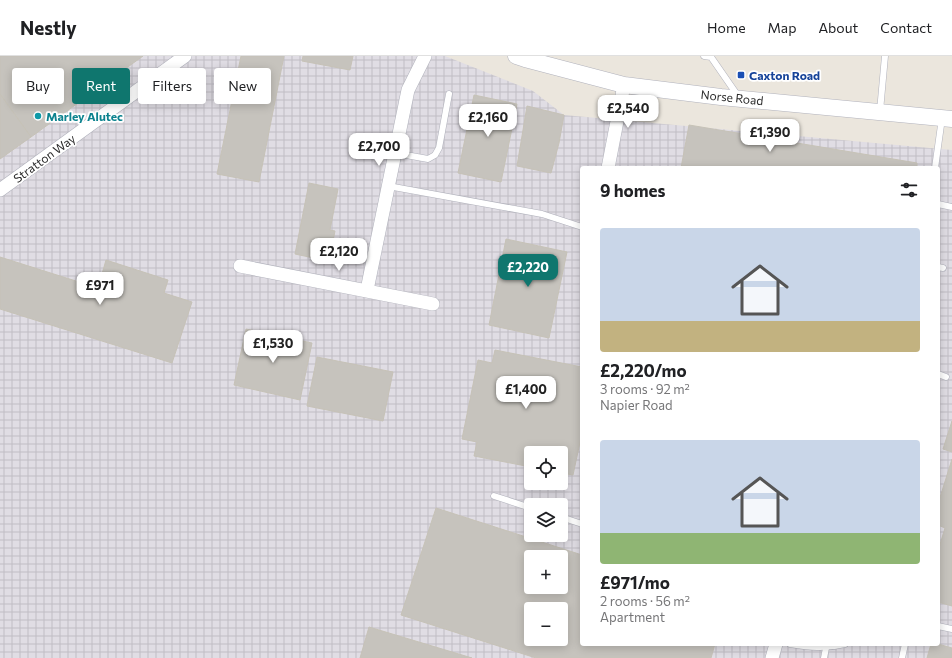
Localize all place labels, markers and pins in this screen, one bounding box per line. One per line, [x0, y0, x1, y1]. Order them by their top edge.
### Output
place label: Caxton Road [749, 68, 820, 82]
marker: Caxton Road [736, 70, 746, 80]
pin: £2,540 [595, 95, 661, 129]
pin: £2,160 [455, 104, 521, 138]
place label: Marley Alutec [46, 109, 123, 123]
marker: Marley Alutec [33, 111, 43, 121]
pin: £1,390 [737, 119, 803, 153]
pin: £2,700 [346, 133, 412, 167]
pin: £2,120 [306, 238, 372, 272]
pin: £2,220 [495, 254, 561, 288]
pin: £971 [76, 272, 124, 306]
pin: £1,530 [240, 330, 306, 364]
pin: £1,400 [493, 376, 559, 410]

